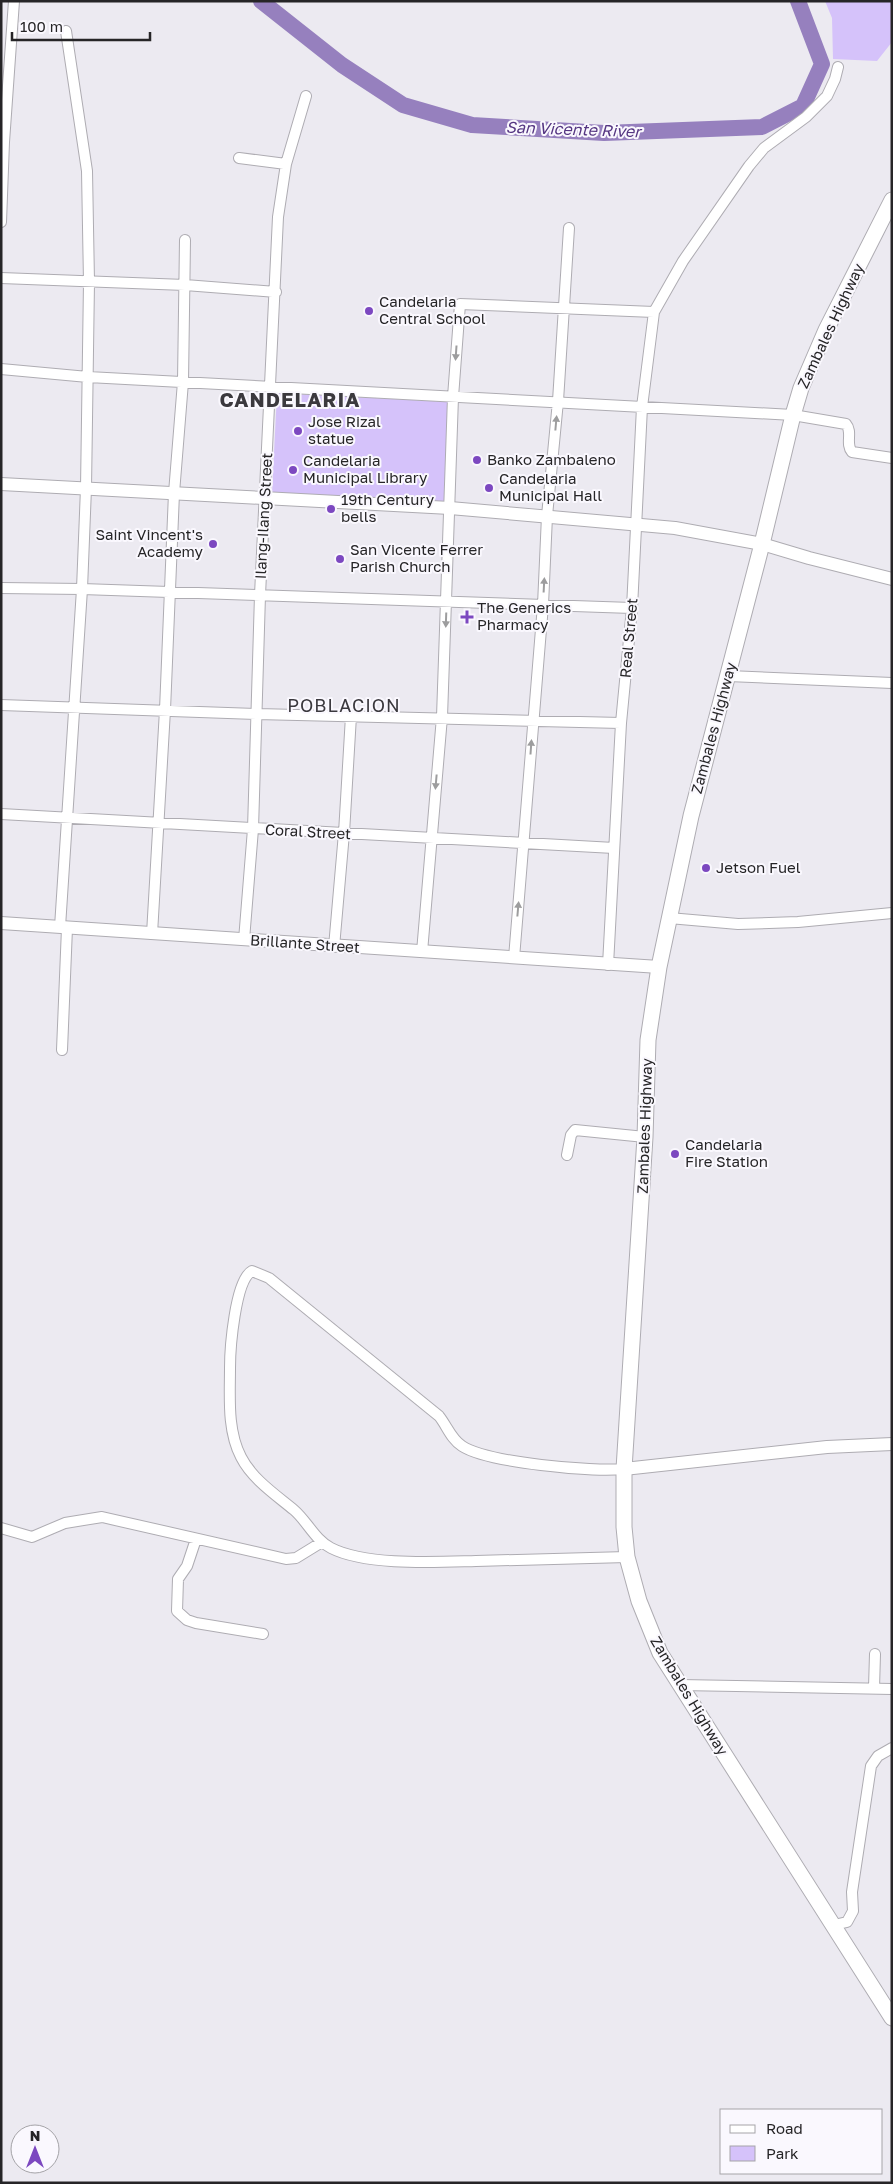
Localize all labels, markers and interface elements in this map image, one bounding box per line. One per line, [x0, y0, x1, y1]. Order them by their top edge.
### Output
scale bar [12, 10, 150, 42]
text: 100 m [20, 17, 63, 35]
water label: San Vicente River [505, 117, 643, 141]
street label: Zambales Highway [793, 260, 867, 391]
place label: Candelaria Central School [379, 292, 486, 327]
marker: Candelaria Central School [363, 305, 375, 317]
one-way arrow [452, 345, 460, 361]
district label: CANDELARIA [220, 387, 360, 411]
place label: Jose Rizal statue [308, 412, 381, 447]
one-way arrow [552, 415, 560, 431]
marker: Jose Rizal statue [292, 425, 304, 437]
place label: Banko Zambaleno [487, 450, 616, 468]
place label: Candelaria Municipal Library [303, 451, 428, 486]
street label: Ilang-Ilang Street [251, 452, 275, 580]
marker: Banko Zambaleno [471, 454, 483, 466]
marker: Candelaria Municipal Library [287, 464, 299, 476]
place label: Candelaria Municipal Hall [499, 469, 602, 504]
marker: Candelaria Municipal Hall [483, 482, 495, 494]
place label: 19th Century bells [341, 490, 435, 525]
marker: 19th Century bells [325, 503, 337, 515]
place label: Saint Vincent's Academy [95, 525, 204, 560]
marker: Saint Vincent's Academy [207, 538, 219, 550]
place label: San Vicente Ferrer Parish Church [350, 540, 483, 575]
marker: San Vicente Ferrer Parish Church [334, 553, 346, 565]
one-way arrow [541, 577, 549, 593]
street label: Real Street [616, 597, 640, 679]
place label: The Generics Pharmacy [477, 598, 571, 633]
marker: The Generics Pharmacy [461, 611, 473, 623]
one-way arrow [442, 612, 450, 628]
street label: Zambales Highway [687, 659, 739, 796]
district label: POBLACION [287, 694, 401, 716]
one-way arrow [527, 739, 535, 755]
one-way arrow [432, 774, 440, 790]
street label: Coral Street [264, 820, 352, 842]
place label: Jetson Fuel [716, 858, 801, 876]
marker: Jetson Fuel [700, 862, 712, 874]
one-way arrow [514, 901, 522, 917]
street label: Brillante Street [250, 930, 361, 956]
street label: Zambales Highway [633, 1057, 655, 1194]
place label: Candelaria Fire Station [685, 1135, 768, 1170]
marker: Candelaria Fire Station [669, 1148, 681, 1160]
street label: Zambales Highway [647, 1633, 733, 1759]
legend [720, 2109, 883, 2174]
text: Road [766, 2119, 803, 2137]
north arrow [10, 2124, 60, 2174]
text: N [30, 2127, 40, 2144]
text: Park [766, 2144, 799, 2162]

